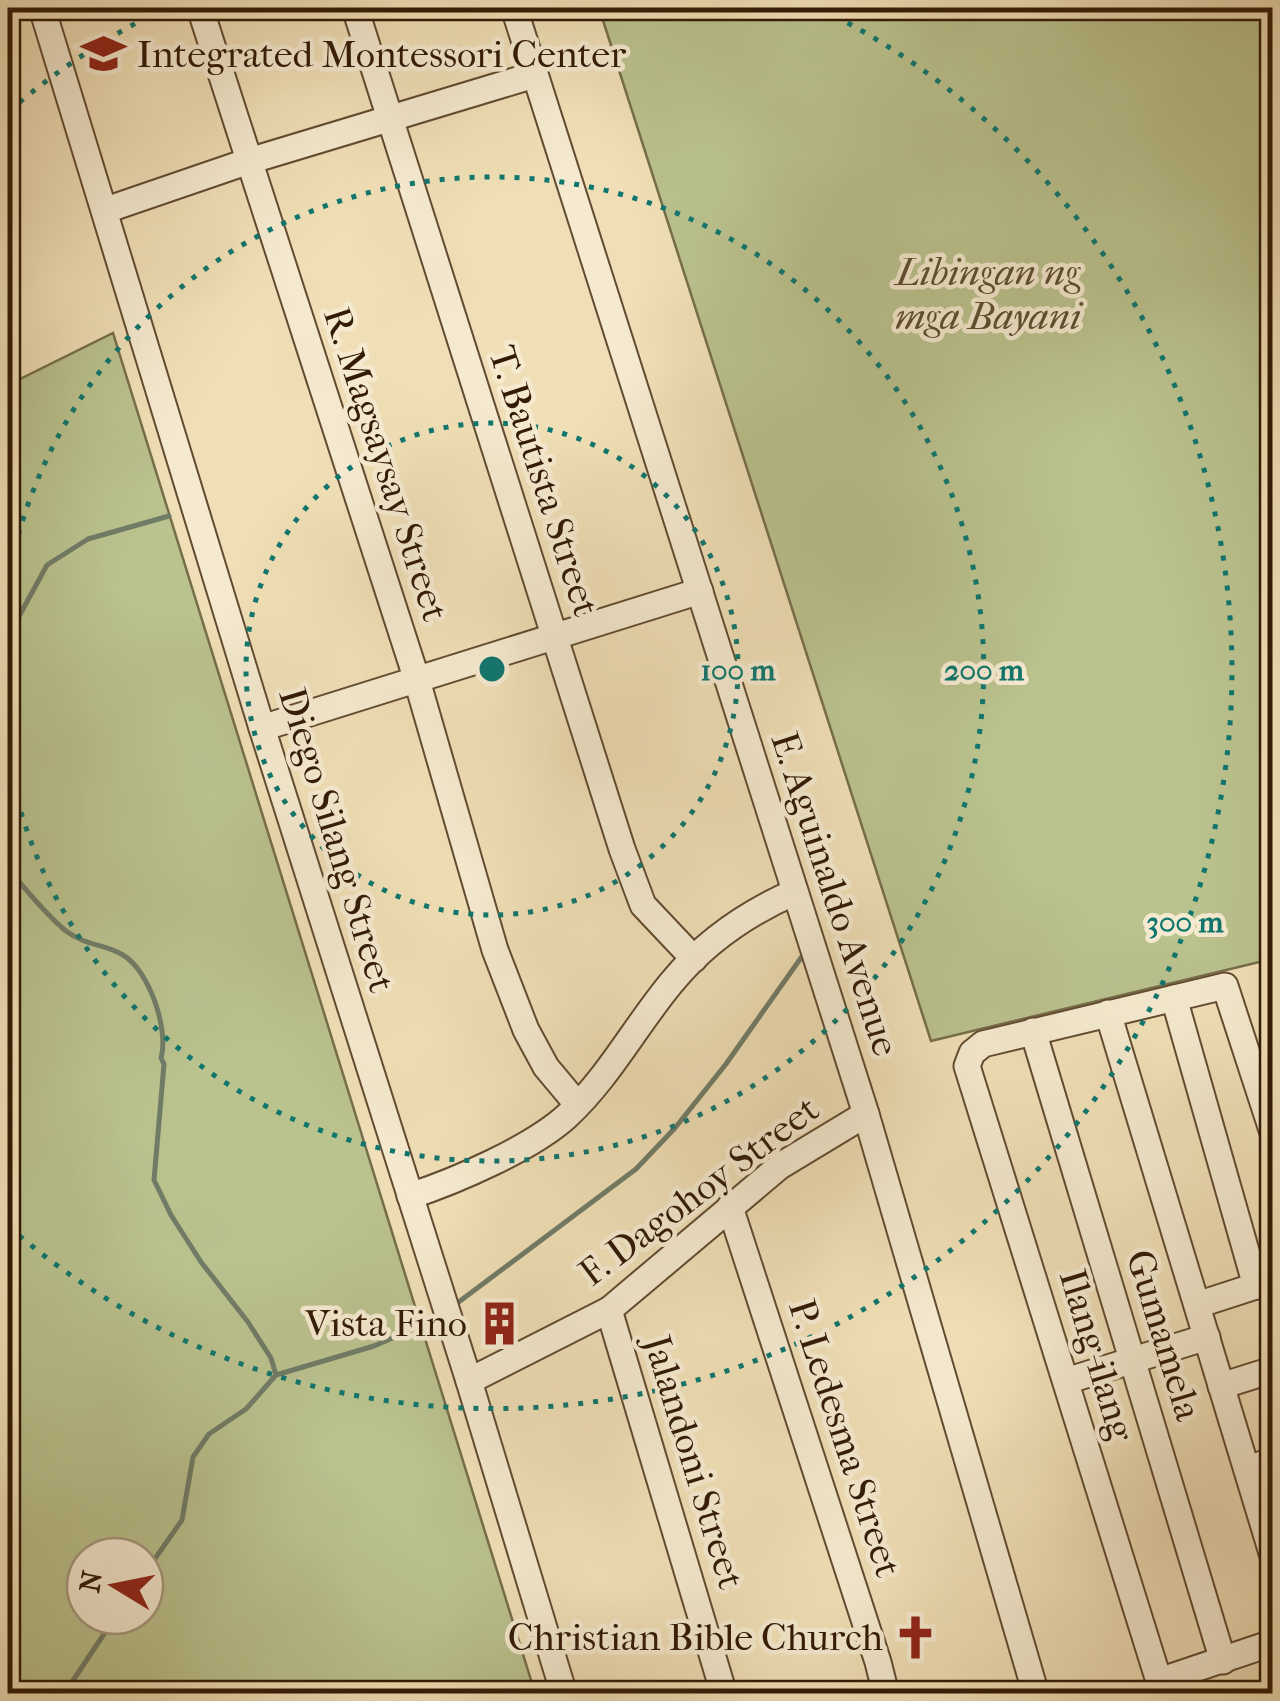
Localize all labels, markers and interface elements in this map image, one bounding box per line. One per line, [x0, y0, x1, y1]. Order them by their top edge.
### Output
school or university icon: Integrated Montessori Center [80, 30, 128, 78]
place label: Integrated Montessori Center [137, 32, 627, 77]
park label: Libingan ng mga Bayani [893, 250, 1084, 339]
street label: R. Magsaysay Street [314, 301, 458, 627]
street label: T. Bautista Street [479, 340, 609, 622]
centre of rings [474, 651, 510, 687]
text: 100 m [700, 653, 777, 688]
text: 200 m [944, 653, 1025, 688]
street label: Diego Silang Street [269, 682, 405, 998]
street label: E. Aguinaldo Avenue [761, 726, 909, 1062]
text: 300 m [1147, 905, 1224, 940]
street label: F. Dagohoy Street [571, 1086, 828, 1296]
street label: Gumamela [1117, 1244, 1211, 1426]
street label: Ilang-ilang [1050, 1264, 1145, 1447]
street label: P. Ledesma Street [779, 1294, 911, 1583]
building icon: Vista Fino [476, 1299, 524, 1347]
place label: Vista Fino [304, 1301, 467, 1346]
street label: Jalandoni Street [633, 1327, 754, 1594]
north arrow [65, 1536, 165, 1636]
text: N [73, 1568, 109, 1595]
church icon: Christian Bible Church [892, 1613, 940, 1661]
place label: Christian Bible Church [508, 1615, 883, 1660]

